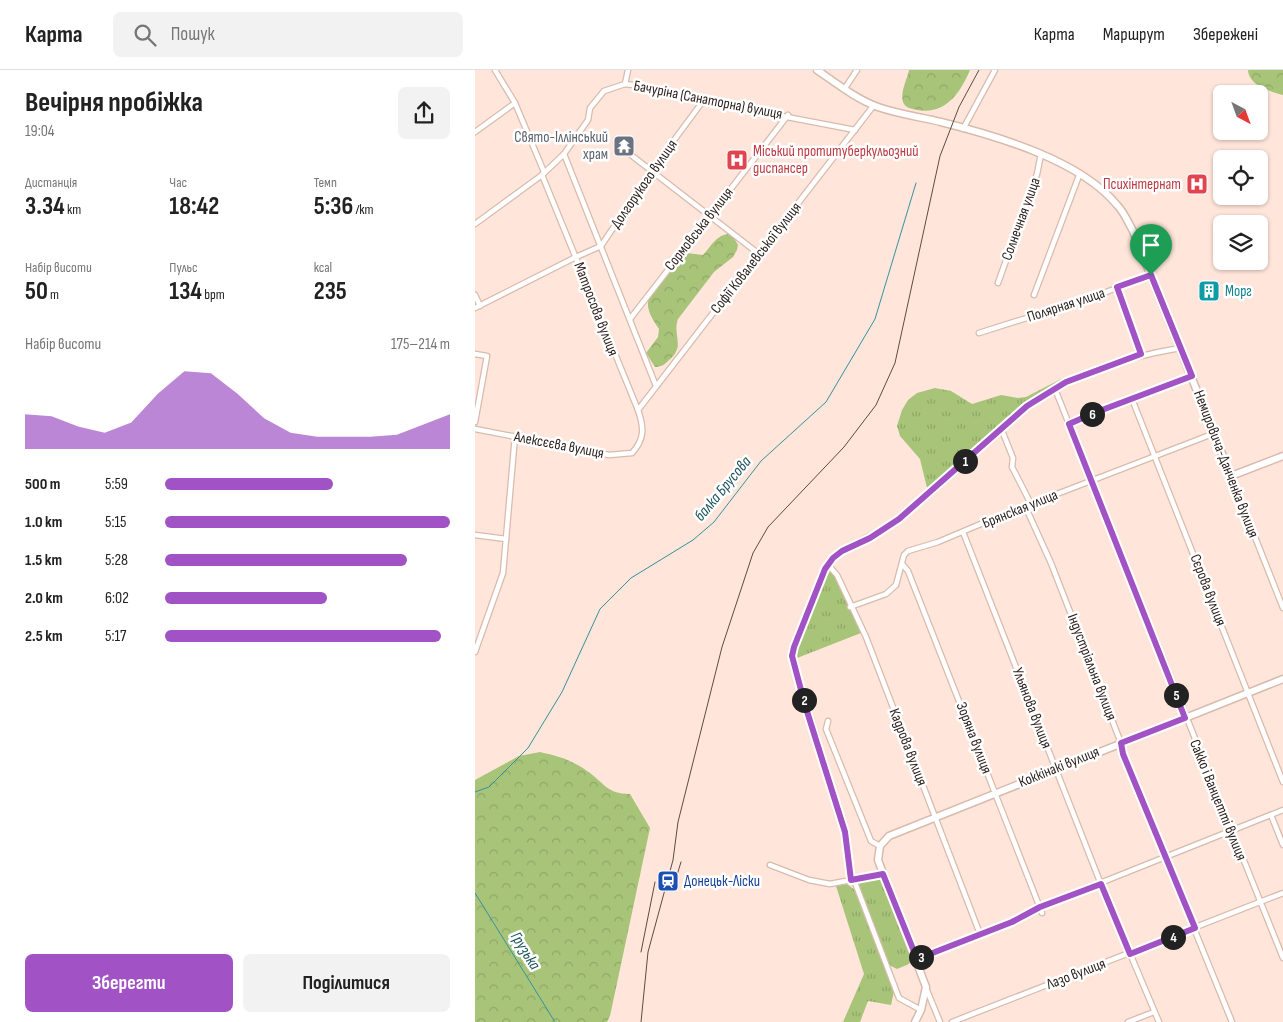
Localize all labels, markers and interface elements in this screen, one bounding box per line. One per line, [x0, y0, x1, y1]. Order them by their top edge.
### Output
search box [113, 12, 463, 57]
text: Карта [25, 20, 83, 49]
icon: search [131, 21, 159, 49]
text: Пошук [171, 23, 215, 46]
text: Карта [1034, 24, 1075, 45]
text: Маршрут [1103, 24, 1165, 45]
text: Збережені [1193, 24, 1258, 45]
street label: Бачуріна (Санаторна) вулиця [632, 76, 784, 124]
north arrow [1213, 85, 1267, 140]
map controls [1213, 85, 1268, 270]
text: Вечірня пробіжка [25, 86, 203, 119]
button: share [398, 87, 450, 139]
text: 19:04 [25, 122, 55, 141]
place label: Свято-Іллінський храм [514, 128, 608, 164]
temple icon: Свято-Іллінський храм [612, 134, 636, 158]
street label: Долгорукого вулиця [606, 136, 682, 232]
place label: Міський протитуберкульозний диспансер [753, 142, 919, 178]
hospital icon: Міський протитуберкульозний диспансер [725, 148, 749, 172]
button: locate [1213, 150, 1268, 205]
hospital icon: Психінтернат [1185, 172, 1209, 196]
text: Дистанція [25, 174, 77, 191]
text: Час [169, 174, 187, 191]
text: Темп [314, 174, 337, 191]
street label: Солнечная улица [997, 175, 1045, 263]
place label: Психінтернат [1103, 175, 1181, 194]
street label: Сормовська вулиця [661, 183, 738, 275]
text: 3.34 [25, 191, 65, 222]
text: 18:42 [169, 191, 219, 222]
text: 5:36 [314, 191, 353, 222]
street label: Софії Ковалевської вулиця [707, 198, 806, 318]
text: km [65, 201, 81, 218]
text: /km [353, 201, 374, 218]
button: layers [1213, 215, 1268, 270]
pin [1130, 224, 1172, 275]
icon: arrive [1137, 231, 1165, 259]
text: Набір висоти [25, 259, 92, 276]
text: Пульс [169, 259, 198, 276]
text: kcal [314, 259, 332, 276]
street label: Матросова вулиця [569, 259, 623, 359]
text: 50 [25, 276, 48, 307]
text: 134 [169, 276, 202, 307]
text: 235 [314, 276, 347, 307]
building icon: Морг [1197, 279, 1221, 303]
place label: Морг [1225, 282, 1252, 301]
street label: Полярная улица [1025, 283, 1108, 327]
text: m [48, 286, 59, 303]
text: bpm [202, 286, 225, 303]
text: Набір висоти [25, 335, 101, 354]
text: 175–214 m [391, 335, 450, 354]
street label: Немировича-Данченка вулиця [1189, 388, 1263, 540]
pin: 6 [1079, 402, 1105, 426]
text: 6 [1089, 406, 1096, 423]
street label: Алексєєва вулиця [511, 427, 606, 463]
pin: 1 [953, 448, 977, 474]
water label: балка Брусова [691, 453, 756, 525]
text: 1 [963, 453, 968, 470]
text: 500 m [25, 475, 60, 494]
text: 5:59 [105, 475, 128, 494]
street label: Брянская улица [979, 485, 1061, 533]
text: 1.0 km [25, 513, 62, 532]
text: 5:15 [105, 513, 126, 532]
text: 1.5 km [25, 551, 62, 570]
text: 5:28 [105, 551, 128, 570]
street label: Сєрова вулиця [1186, 551, 1230, 629]
text: 2.0 km [25, 589, 63, 608]
text: 6:02 [105, 589, 129, 608]
street label: Індустріальна вулиця [1063, 611, 1121, 723]
text: 2.5 km [25, 627, 63, 646]
text: 5:17 [105, 627, 126, 646]
street label: Ульянова вулиця [1008, 665, 1056, 751]
pin: 5 [1163, 682, 1189, 708]
text: 5 [1173, 687, 1180, 704]
pin: 2 [791, 688, 817, 712]
text: 2 [801, 692, 808, 709]
street label: Зоряна вулиця [952, 700, 996, 776]
street label: Кадрова вулиця [885, 706, 931, 788]
street label: Сакко і Ванцетті вулиця [1185, 737, 1251, 863]
street label: Коккінакі вулиця [1016, 742, 1102, 792]
station icon: Донецьк-Ліски [656, 869, 680, 893]
place label: Донецьк-Ліски [684, 872, 760, 891]
pin: 4 [1161, 924, 1185, 950]
water label: Грузька [506, 929, 544, 974]
text: 4 [1170, 929, 1177, 946]
pin: 3 [909, 944, 933, 970]
text: 3 [918, 949, 925, 966]
button: Зберегти [25, 954, 233, 1012]
button: Поділитися [243, 954, 450, 1012]
street label: Лазо вулиця [1043, 954, 1108, 994]

